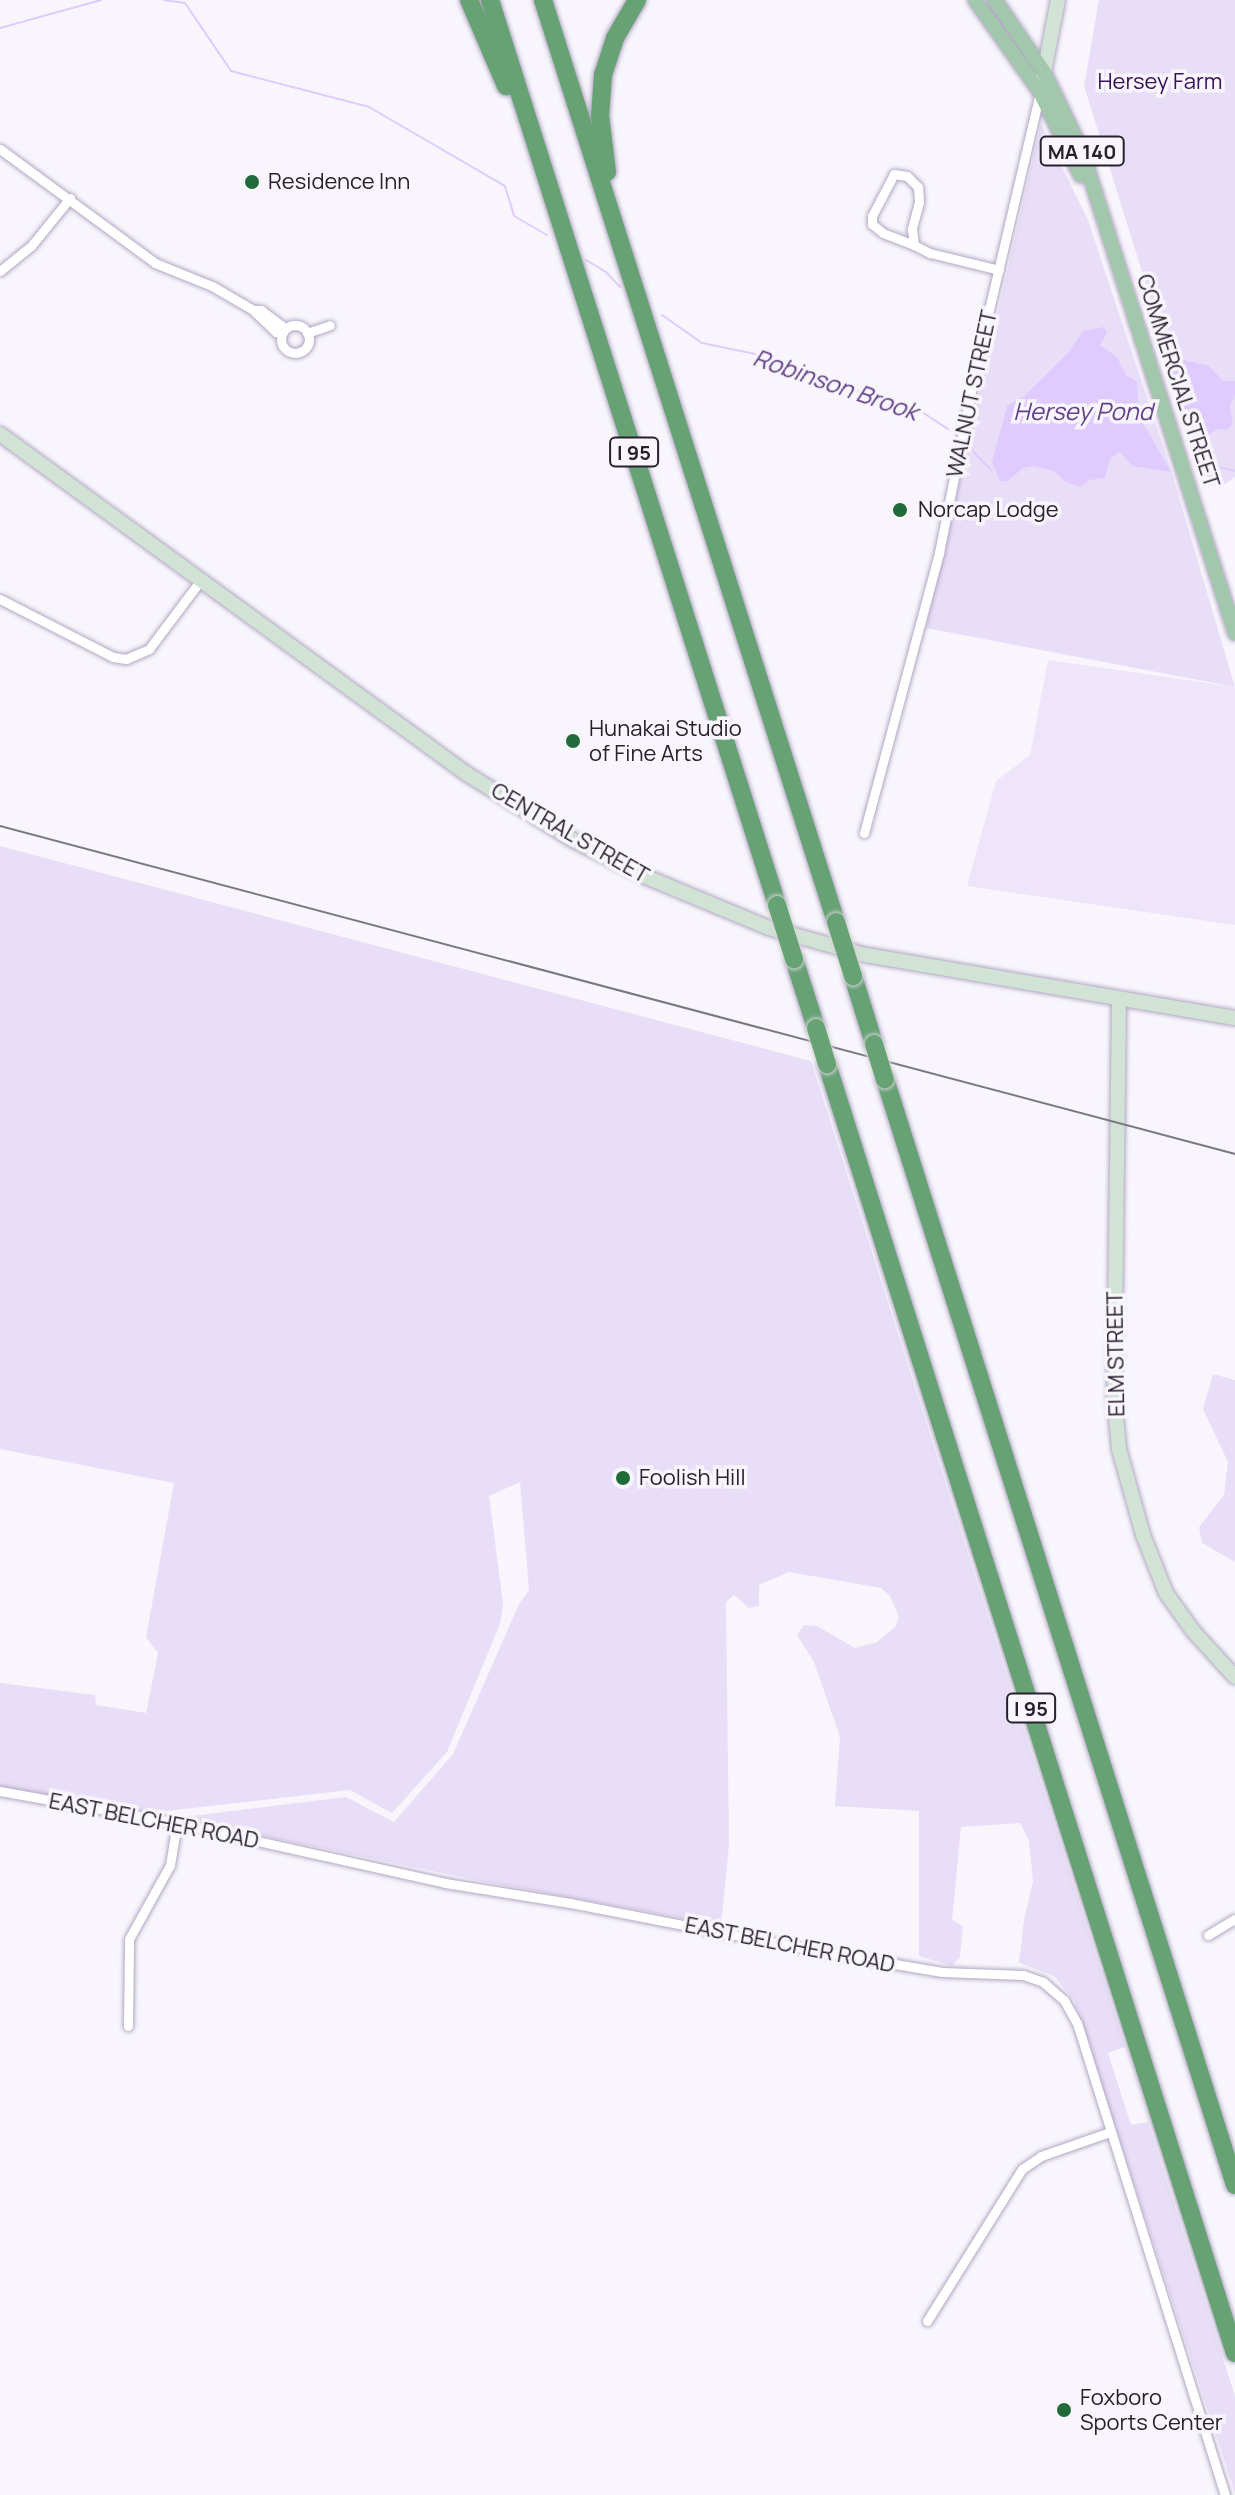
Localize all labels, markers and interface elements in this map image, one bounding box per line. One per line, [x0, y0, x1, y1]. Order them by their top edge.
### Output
park label: Hersey Farm [1097, 69, 1223, 95]
road number: MA 140 [1038, 135, 1126, 167]
place label: Residence Inn [268, 169, 410, 195]
marker: Residence Inn [243, 173, 261, 191]
street label: COMMERCIAL STREET [1131, 270, 1225, 492]
street label: WALNUT STREET [941, 308, 1003, 480]
water label: Robinson Brook [750, 342, 922, 426]
water label: Hersey Pond [1013, 397, 1153, 425]
road number: I 95 [608, 436, 660, 468]
place label: Norcap Lodge [918, 497, 1059, 523]
marker: Norcap Lodge [889, 499, 911, 521]
place label: Hunakai Studio of Fine Arts [589, 715, 742, 766]
marker: Hunakai Studio of Fine Arts [564, 732, 582, 750]
street label: CENTRAL STREET [486, 777, 654, 889]
street label: ELM STREET [1102, 1291, 1130, 1417]
place label: Foolish Hill [639, 1465, 746, 1491]
marker: Foolish Hill [614, 1469, 632, 1487]
road number: I 95 [1005, 1692, 1057, 1724]
street label: EAST BELCHER ROAD [46, 1788, 262, 1854]
street label: EAST BELCHER ROAD [682, 1912, 898, 1978]
place label: Foxboro Sports Center [1080, 2384, 1223, 2436]
marker: Foxboro Sports Center [1055, 2401, 1073, 2419]

